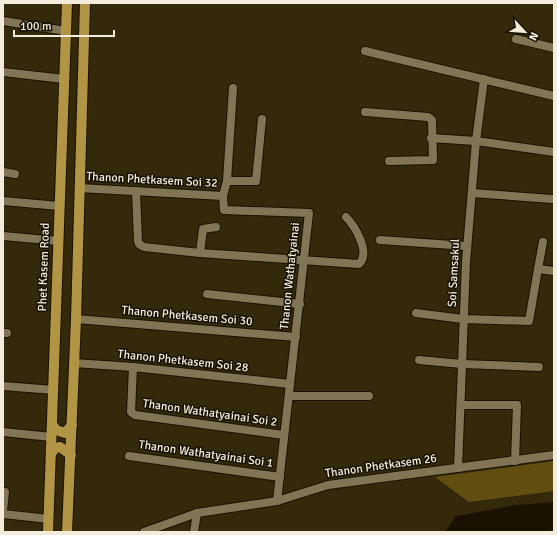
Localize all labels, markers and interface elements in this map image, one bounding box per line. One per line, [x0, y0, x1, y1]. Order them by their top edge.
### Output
scale bar [14, 12, 114, 38]
north arrow [505, 12, 545, 52]
text: 100 m [20, 19, 52, 34]
text: N [526, 30, 541, 42]
street label: Thanon Phetkasem Soi 32 [86, 169, 218, 191]
street label: Phet Kasem Road [35, 222, 53, 312]
street label: Thanon Wathatyainai [277, 222, 303, 330]
street label: Soi Samsakul [445, 238, 463, 308]
street label: Thanon Phetkasem Soi 30 [121, 303, 253, 329]
street label: Thanon Phetkasem Soi 28 [117, 347, 249, 375]
street label: Thanon Wathatyainai Soi 2 [142, 396, 278, 430]
street label: Thanon Wathatyainai Soi 1 [138, 437, 274, 471]
street label: Thanon Phetkasem 26 [324, 451, 438, 481]

